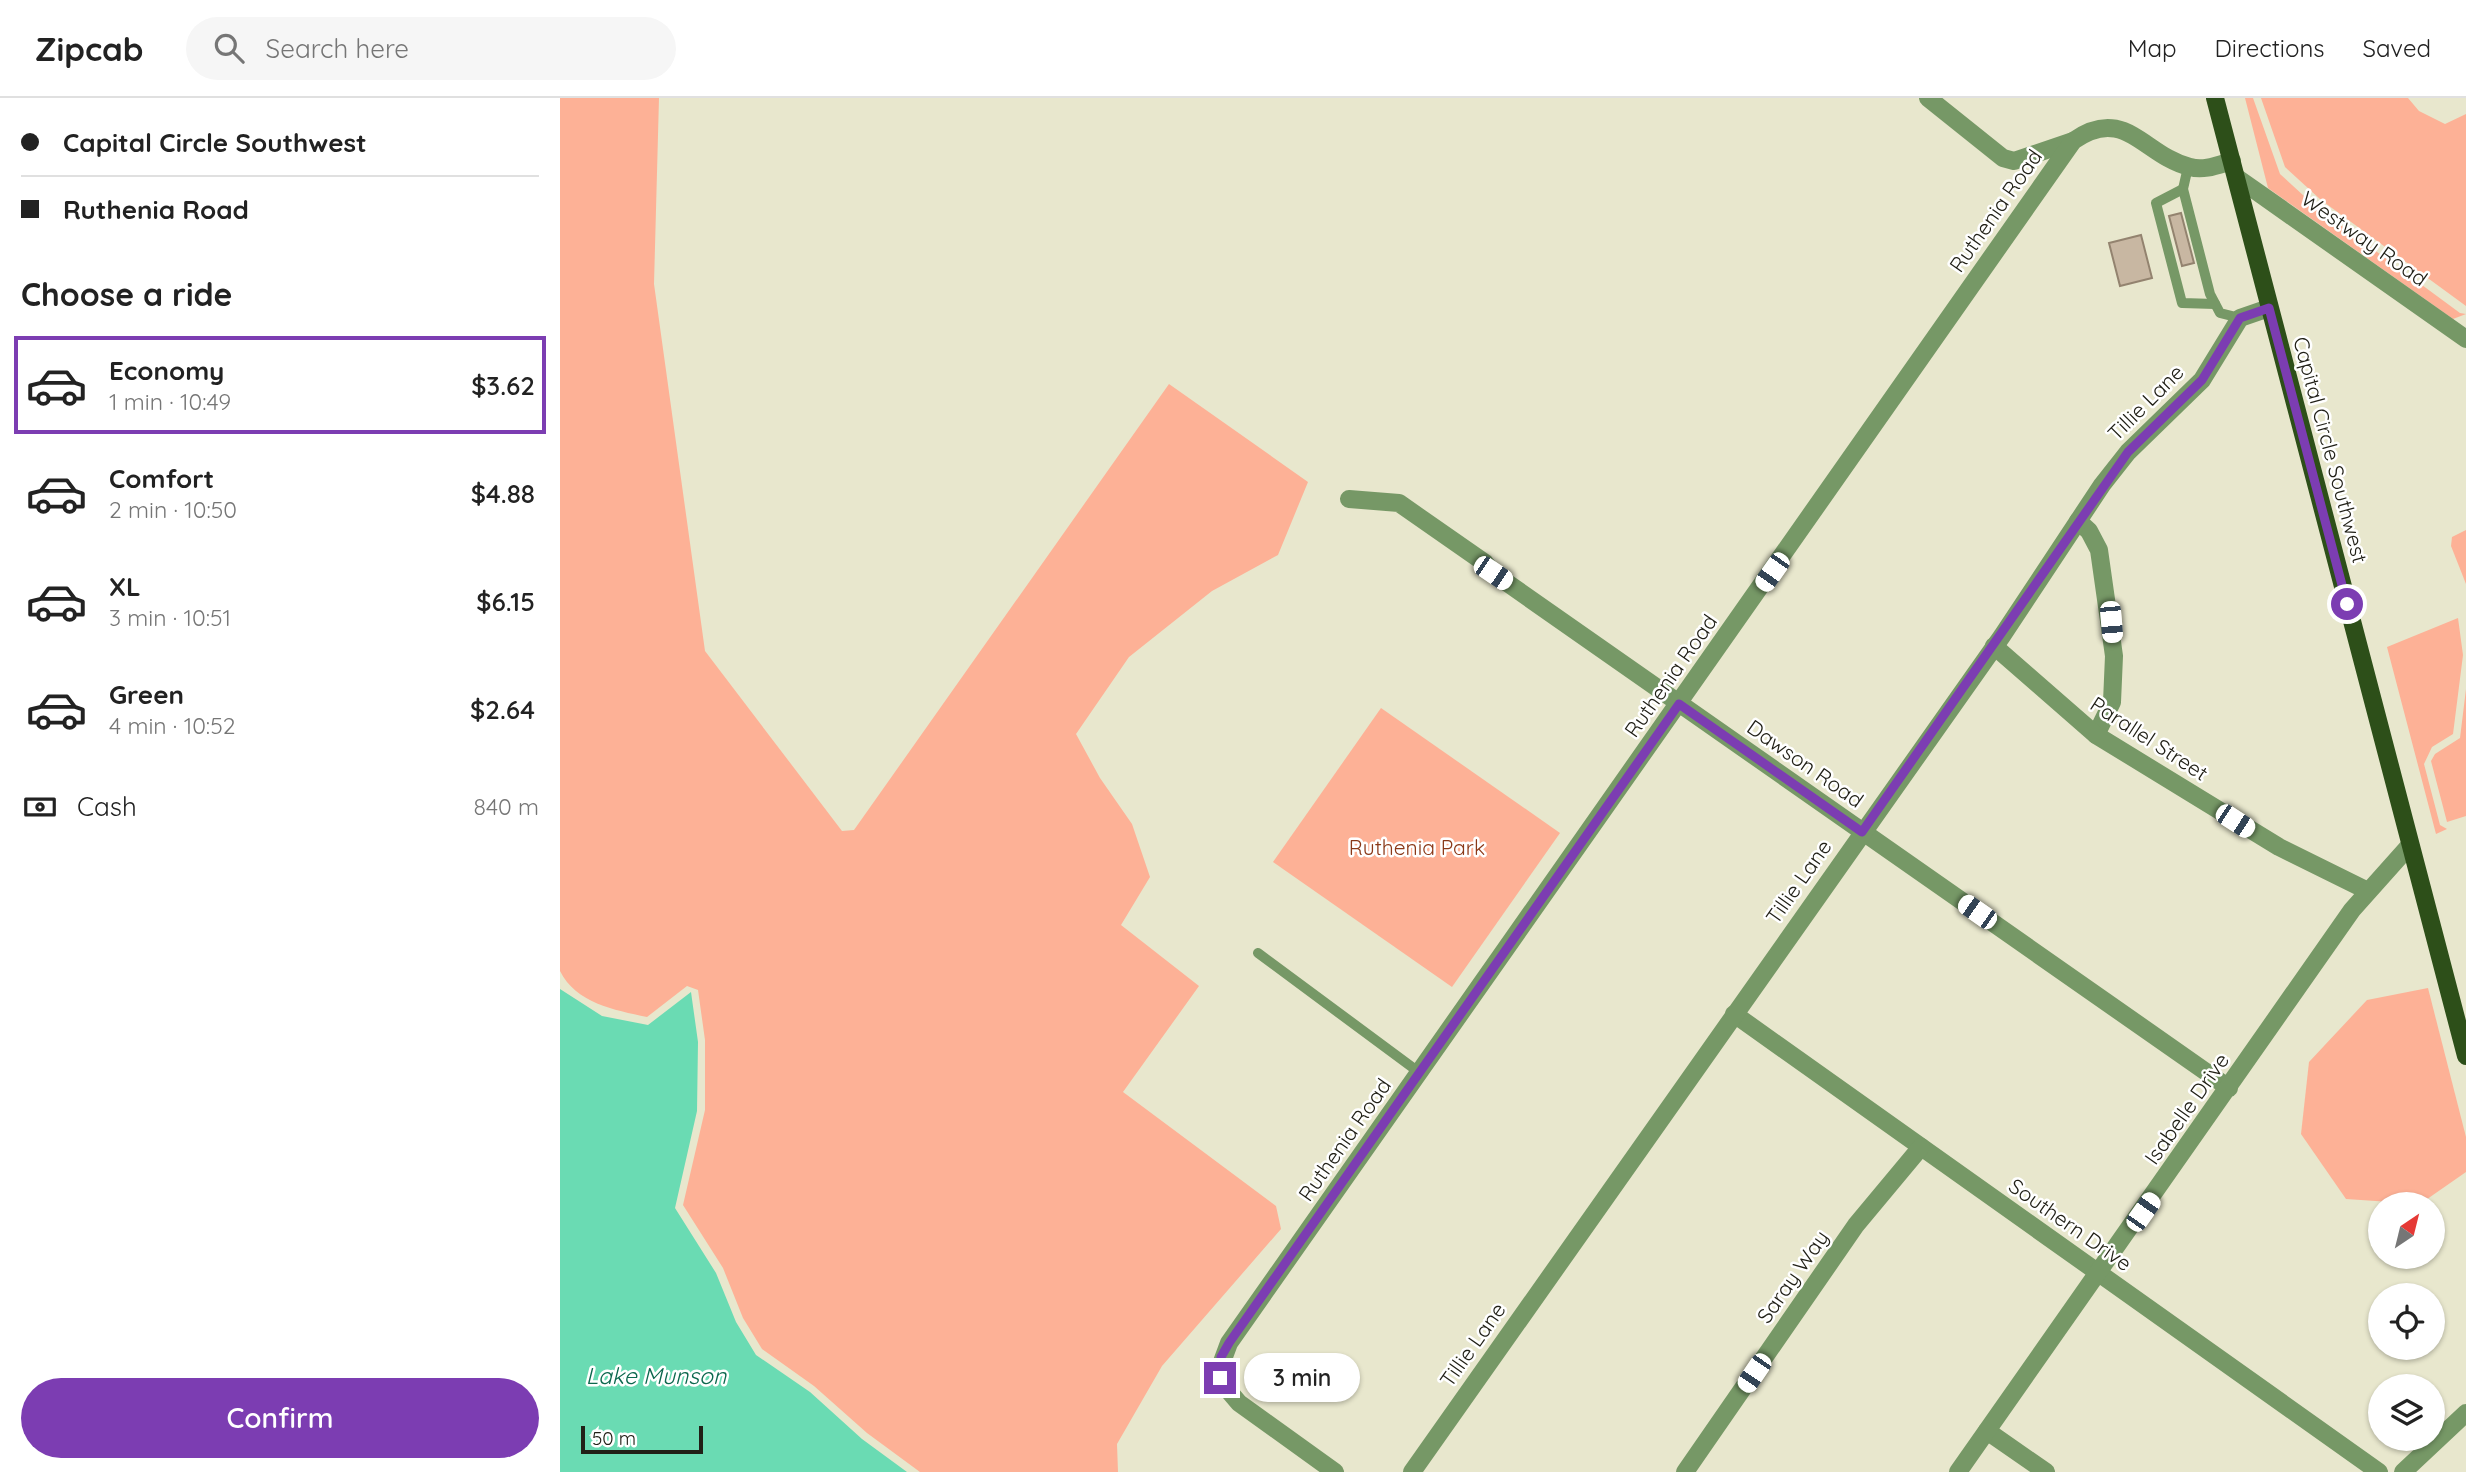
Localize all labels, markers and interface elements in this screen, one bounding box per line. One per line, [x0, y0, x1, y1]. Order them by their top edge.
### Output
search box [186, 17, 676, 80]
text: Zipcab [35, 28, 144, 69]
icon: search [210, 29, 248, 67]
text: Search here [266, 32, 409, 65]
text: Map [2128, 33, 2177, 63]
text: Directions [2215, 33, 2325, 63]
text: Saved [2363, 33, 2431, 63]
text: Capital Circle Southwest [63, 126, 367, 159]
street label: Ruthenia Road [1943, 144, 2047, 277]
street label: Westway Road [2296, 185, 2433, 291]
text: Ruthenia Road [63, 193, 249, 226]
text: Choose a ride [21, 274, 233, 314]
street label: Capital Circle Southwest [2288, 334, 2374, 566]
icon: car [25, 354, 88, 417]
text: Economy [109, 354, 224, 387]
street label: Tillie Lane [2102, 359, 2189, 446]
text: $3.62 [471, 369, 535, 402]
text: 1 min · 10:49 [109, 387, 231, 416]
icon: car [25, 462, 88, 525]
text: Comfort [109, 462, 214, 495]
text: $4.88 [471, 477, 535, 510]
text: 2 min · 10:50 [109, 495, 237, 524]
car [1752, 549, 1793, 595]
car [1470, 553, 1517, 593]
icon: car [25, 570, 88, 633]
text: XL [109, 570, 141, 603]
text: $6.15 [476, 585, 535, 618]
route start [2331, 588, 2363, 620]
car [2099, 600, 2124, 644]
text: 3 min · 10:51 [109, 603, 231, 632]
street label: Ruthenia Road [1618, 609, 1722, 742]
icon: car [25, 678, 88, 741]
text: Green [109, 678, 184, 711]
street label: Parallel Street [2086, 691, 2213, 786]
text: $2.64 [470, 693, 535, 726]
text: 4 min · 10:52 [109, 711, 235, 740]
street label: Dawson Road [1742, 714, 1869, 813]
icon: cash [21, 788, 59, 826]
text: Cash [77, 790, 137, 823]
text: 840 m [474, 792, 539, 821]
car [2212, 801, 2259, 841]
park label: Ruthenia Park [1349, 834, 1485, 860]
street label: Tillie Lane [1760, 834, 1837, 929]
car [1954, 891, 2001, 933]
street label: Isabelle Drive [2138, 1048, 2234, 1169]
street label: Ruthenia Road [1292, 1073, 1396, 1206]
street label: Southern Drive [2004, 1172, 2137, 1276]
car [2123, 1189, 2164, 1235]
north arrow [2368, 1192, 2445, 1269]
map controls [2368, 1192, 2445, 1451]
street label: Saray Way [1751, 1225, 1834, 1328]
button: locate [2368, 1283, 2445, 1360]
street label: Tillie Lane [1434, 1297, 1511, 1392]
car [1734, 1350, 1775, 1396]
callout: 3 min [1244, 1354, 1360, 1402]
water label: Lake Munson [586, 1361, 727, 1390]
route end [1204, 1362, 1236, 1394]
text: 3 min [1273, 1363, 1331, 1392]
button: layers [2368, 1374, 2445, 1451]
button: Confirm [21, 1378, 539, 1458]
scale bar [581, 1423, 704, 1455]
text: 50 m [592, 1426, 636, 1450]

